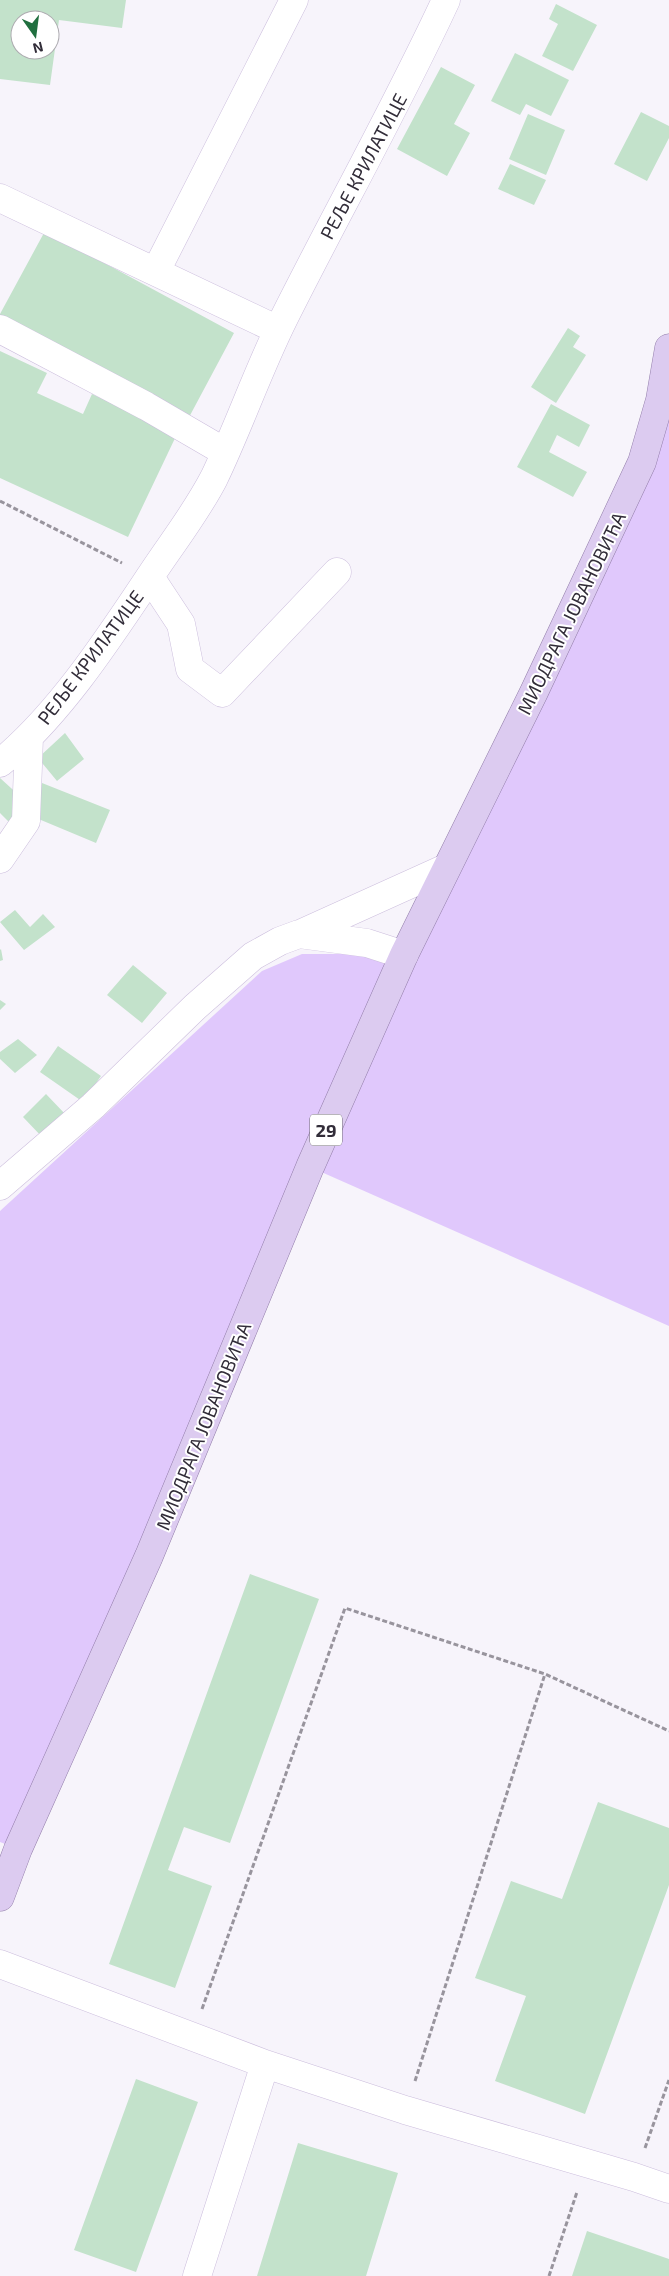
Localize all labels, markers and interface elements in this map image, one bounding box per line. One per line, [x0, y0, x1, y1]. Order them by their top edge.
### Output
north arrow [10, 10, 60, 60]
text: N [31, 39, 45, 58]
street label: РЕЉЕ КРИЛАТИЦЕ [315, 89, 411, 243]
street label: МИОДРАГА ЈОВАНОВИЋА [512, 508, 630, 718]
street label: РЕЉЕ КРИЛАТИЦЕ [32, 585, 148, 729]
road number: 29 [310, 1114, 342, 1146]
street label: МИОДРАГА ЈОВАНОВИЋА [151, 1318, 255, 1533]

